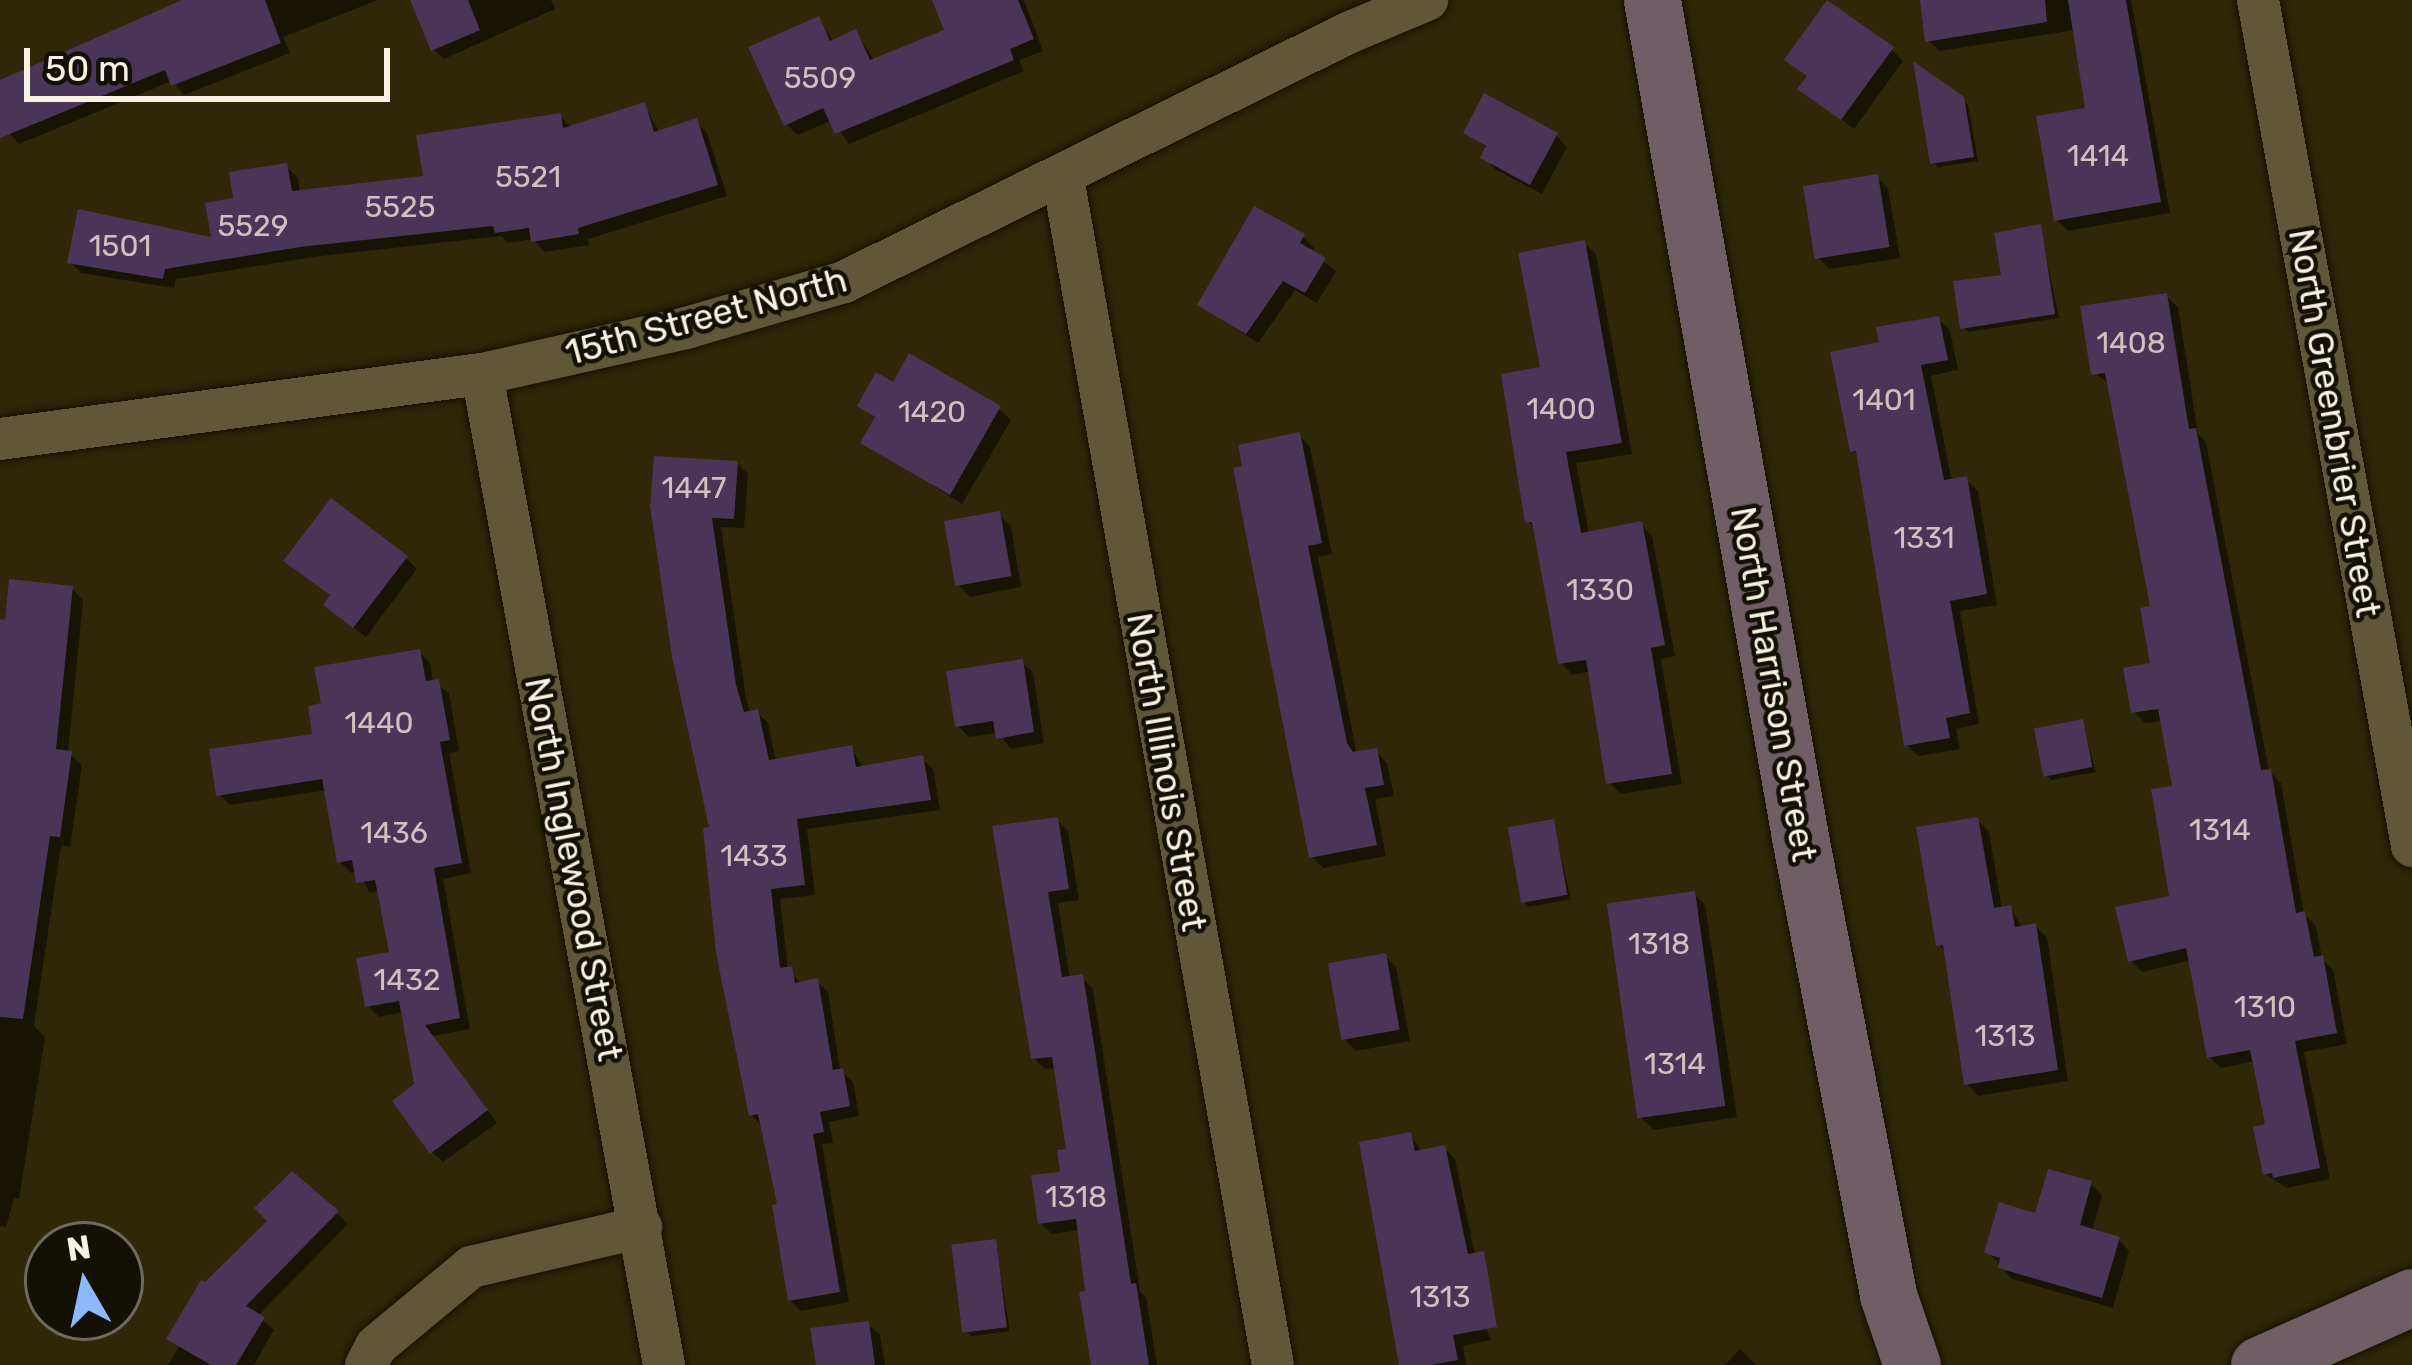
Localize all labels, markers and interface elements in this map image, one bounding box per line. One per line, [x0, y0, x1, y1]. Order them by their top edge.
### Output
scale bar [30, 24, 396, 98]
text: 50 m [45, 47, 130, 90]
house number: 5509 [784, 60, 856, 96]
house number: 1414 [2067, 138, 2129, 174]
house number: 5521 [495, 159, 561, 195]
house number: 5525 [364, 189, 436, 225]
house number: 5529 [217, 208, 289, 244]
street label: North Greenbrier Street [2279, 225, 2391, 621]
house number: 1501 [89, 228, 151, 264]
street label: 15th Street North [560, 258, 852, 374]
house number: 1408 [2096, 325, 2166, 361]
house number: 1401 [1852, 382, 1916, 418]
house number: 1400 [1526, 391, 1596, 427]
house number: 1420 [898, 394, 966, 430]
house number: 1447 [662, 470, 726, 506]
street label: North Harrison Street [1722, 503, 1826, 865]
house number: 1331 [1893, 520, 1955, 556]
house number: 1330 [1566, 572, 1634, 608]
street label: North Illinois Street [1118, 609, 1216, 935]
street label: North Inglewood Street [516, 674, 632, 1064]
house number: 1440 [344, 705, 414, 741]
house number: 1314 [2189, 812, 2251, 848]
house number: 1436 [360, 815, 428, 851]
house number: 1433 [720, 838, 788, 874]
house number: 1318 [1628, 926, 1690, 962]
house number: 1432 [373, 962, 441, 998]
house number: 1310 [2234, 989, 2296, 1025]
house number: 1313 [1974, 1018, 2036, 1054]
house number: 1314 [1644, 1046, 1706, 1082]
house number: 1318 [1045, 1179, 1107, 1215]
north arrow [24, 1221, 144, 1341]
text: N [64, 1227, 94, 1269]
house number: 1313 [1409, 1279, 1471, 1315]

